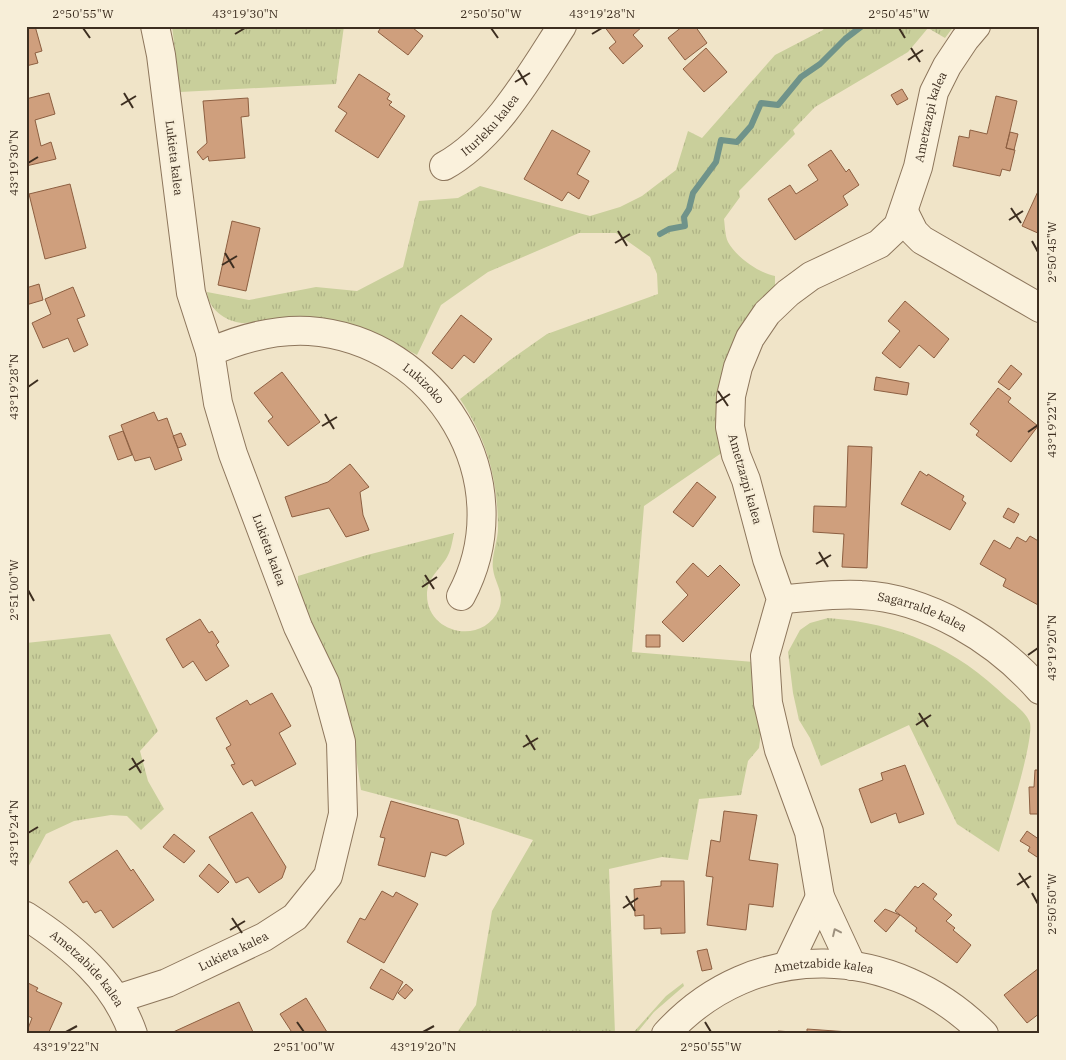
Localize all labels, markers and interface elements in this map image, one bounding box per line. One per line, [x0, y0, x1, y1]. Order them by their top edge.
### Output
text: 2°50'55"W [52, 6, 114, 21]
text: 43°19'30"N [212, 6, 278, 21]
text: 2°50'50"W [460, 6, 522, 21]
text: 43°19'28"N [569, 6, 635, 21]
text: 2°50'45"W [868, 6, 930, 21]
street label: Ametzazpi kalea [911, 69, 950, 164]
street label: Iturleku kalea [458, 91, 522, 159]
street label: Lukieta kalea [162, 120, 187, 197]
text: 43°19'30"N [6, 130, 21, 196]
text: 2°50'45"W [1044, 221, 1059, 283]
text: 43°19'28"N [6, 354, 21, 420]
street label: Lukizoko [400, 360, 448, 406]
text: 43°19'22"N [1044, 392, 1059, 458]
street label: Ametzazpi kalea [725, 432, 766, 526]
street label: Lukieta kalea [250, 512, 290, 588]
text: 2°51'00"W [6, 559, 21, 621]
street label: Sagarralde kalea [877, 589, 970, 635]
text: 43°19'20"N [1044, 615, 1059, 681]
text: 43°19'24"N [6, 800, 21, 866]
text: 2°50'50"W [1044, 873, 1059, 935]
street label: Ametzabide kalea [47, 927, 127, 1010]
street label: Lukieta kalea [196, 928, 271, 974]
one-way arrow [831, 928, 842, 937]
street label: Ametzabide kalea [772, 955, 876, 977]
text: 43°19'22"N [33, 1039, 99, 1054]
text: 2°51'00"W [273, 1039, 335, 1054]
text: 43°19'20"N [390, 1039, 456, 1054]
text: 2°50'55"W [680, 1039, 742, 1054]

